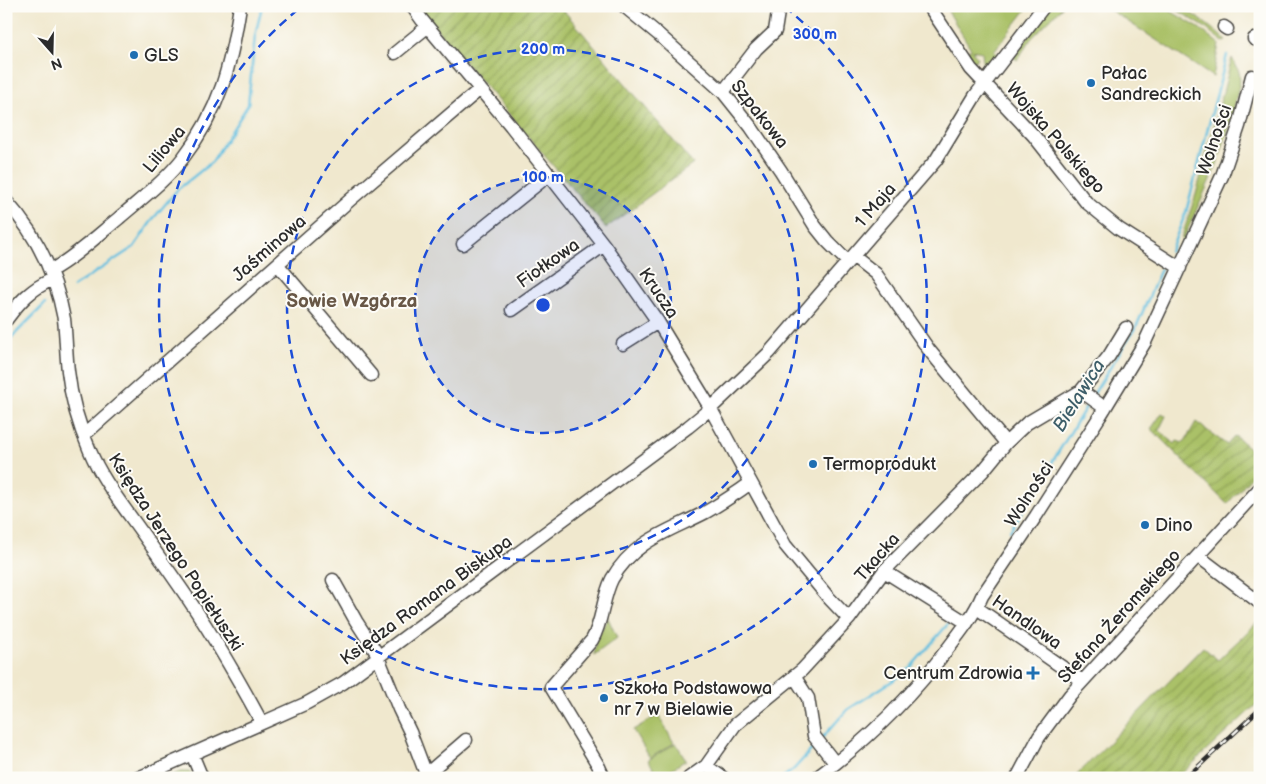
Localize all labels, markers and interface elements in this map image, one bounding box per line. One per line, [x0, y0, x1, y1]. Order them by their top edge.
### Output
text: 300 m [793, 25, 837, 44]
north arrow [28, 28, 78, 78]
text: 200 m [521, 40, 565, 59]
place label: GLS [144, 45, 179, 66]
marker: GLS [128, 49, 140, 61]
text: N [48, 54, 64, 74]
place label: Pałac Sandreckich [1101, 63, 1202, 105]
street label: Szpakowa [726, 76, 793, 153]
marker: Pałac Sandreckich [1085, 77, 1097, 89]
street label: Wojska Polskiego [1002, 79, 1110, 198]
street label: Wolności [1193, 102, 1236, 178]
street label: Liliowa [139, 121, 190, 177]
text: 100 m [522, 168, 564, 187]
street label: 1 Maja [850, 179, 900, 232]
street label: Jaśminowa [228, 211, 310, 286]
street label: Fiołkowa [513, 234, 584, 293]
street label: Krucza [634, 264, 683, 322]
district label: Sowie Wzgórza [287, 290, 418, 313]
centre of rings [534, 296, 552, 314]
water label: Bielawica [1048, 355, 1110, 436]
street label: Księdza Jerzego Popiełuszki [104, 449, 247, 655]
place label: Termoprodukt [823, 454, 937, 475]
marker: Termoprodukt [807, 458, 819, 470]
street label: Wolności [1001, 458, 1058, 531]
place label: Dino [1155, 515, 1193, 536]
marker: Dino [1139, 519, 1151, 531]
street label: Tkacka [851, 529, 904, 586]
street label: Księdza Romana Biskupa [336, 531, 516, 670]
street label: Stefana Żeromskiego [1053, 544, 1185, 688]
street label: Handlowa [988, 591, 1065, 654]
place label: Centrum Zdrowia [884, 663, 1023, 684]
marker: Centrum Zdrowia [1027, 667, 1039, 679]
place label: Szkoła Podstawowa nr 7 w Bielawie [614, 678, 772, 720]
marker: Szkoła Podstawowa nr 7 w Bielawie [598, 692, 610, 704]

